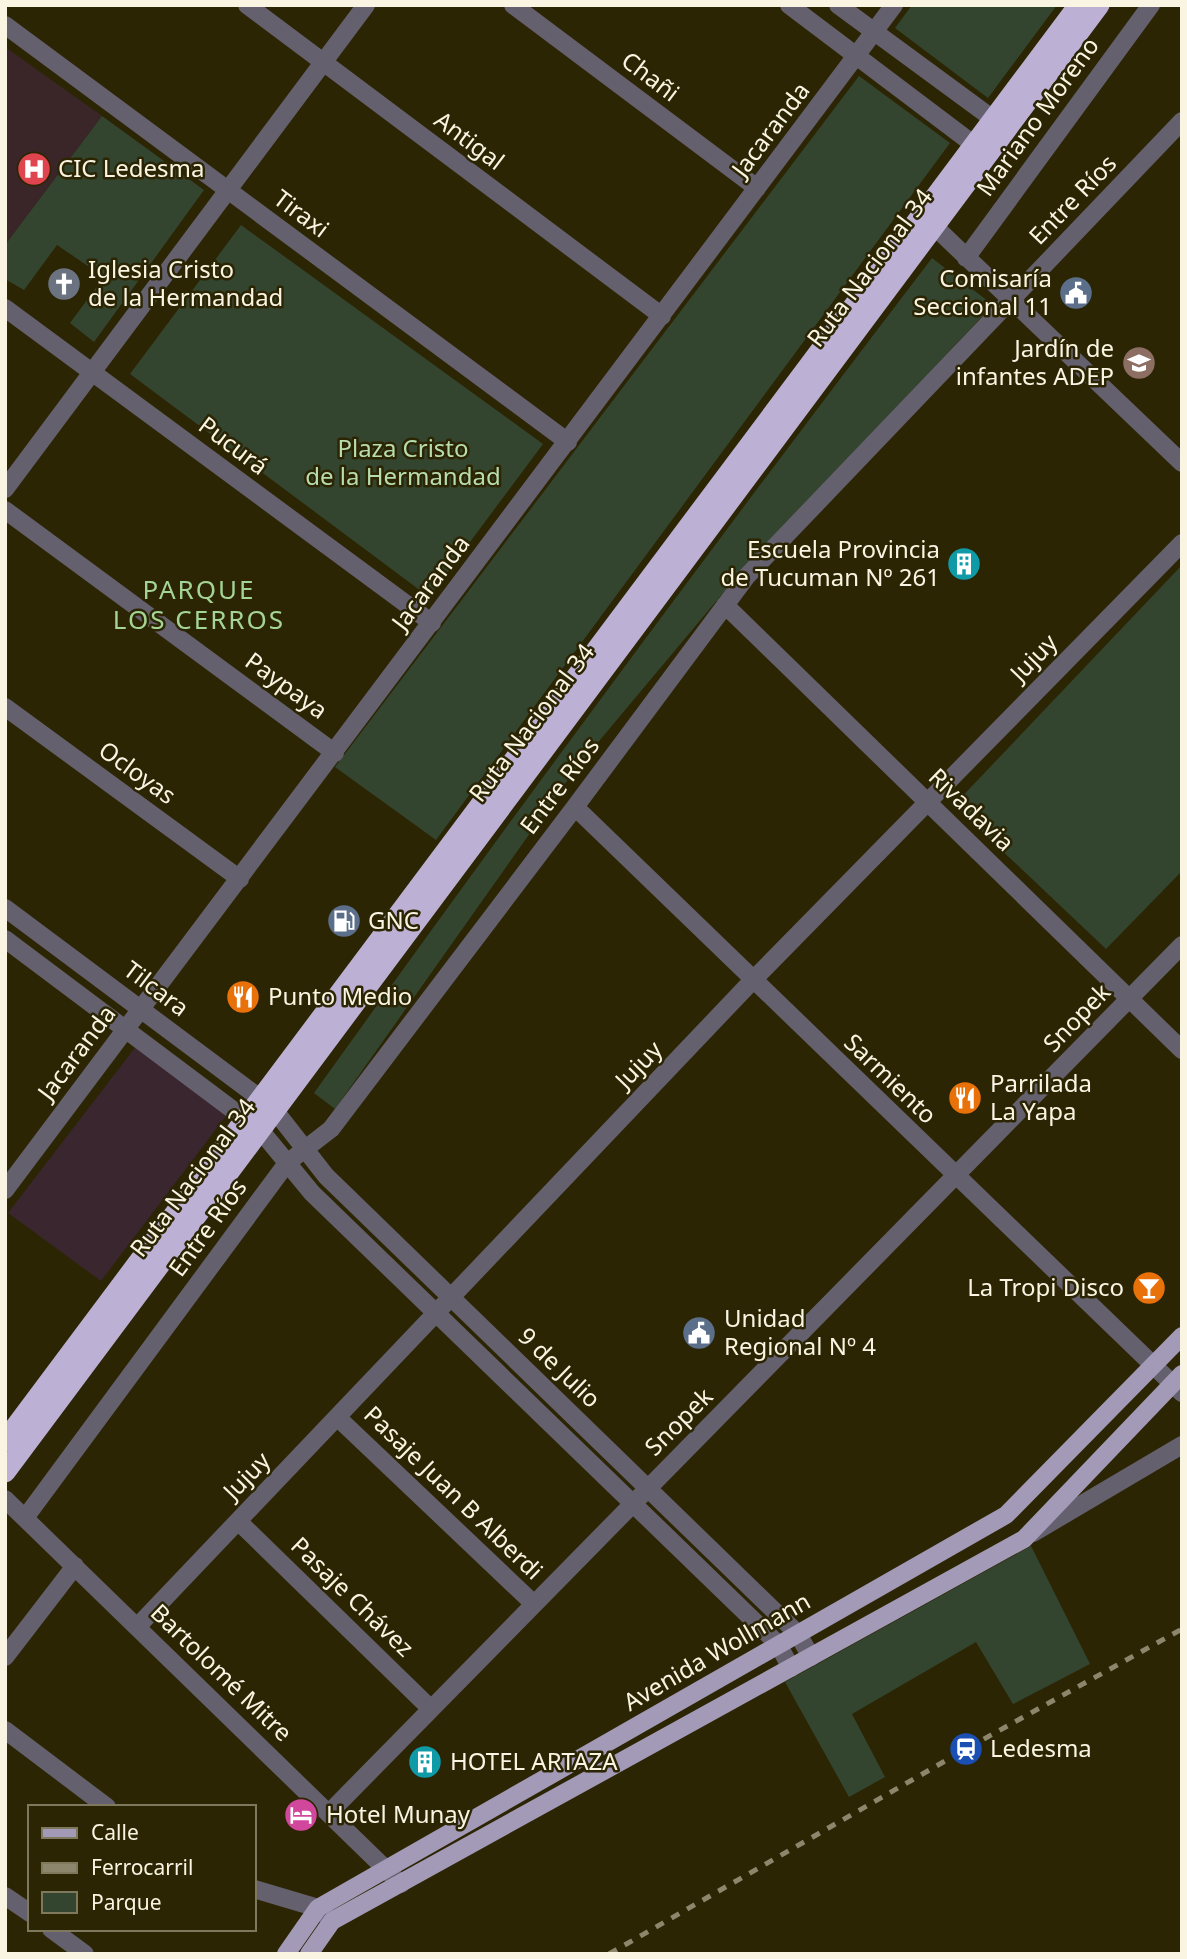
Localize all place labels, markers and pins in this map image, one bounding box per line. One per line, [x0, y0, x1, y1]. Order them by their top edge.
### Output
hospital icon: CIC Ledesma [15, 150, 53, 188]
place label: CIC Ledesma [58, 151, 205, 184]
place label: Iglesia Cristo de la Hermandad [88, 252, 283, 313]
place label: Comisaría Seccional 11 [913, 261, 1052, 322]
church icon: Iglesia Cristo de la Hermandad [45, 265, 83, 303]
public building icon: Comisaría Seccional 11 [1057, 274, 1095, 312]
place label: Jardín de infantes ADEP [956, 331, 1114, 392]
school or university icon: Jardín de infantes ADEP [1120, 344, 1158, 382]
place label: Escuela Provincia de Tucuman Nº 261 [720, 532, 940, 593]
building icon: Escuela Provincia de Tucuman Nº 261 [945, 545, 983, 583]
fuel station icon: GNC [325, 902, 363, 940]
place label: GNC [368, 903, 419, 936]
restaurant icon: Punto Medio [224, 978, 262, 1016]
place label: Punto Medio [268, 979, 412, 1012]
place label: Parrilada La Yapa [990, 1066, 1092, 1127]
restaurant icon: Parrilada La Yapa [946, 1079, 984, 1117]
bar icon: La Tropi Disco [1130, 1269, 1168, 1307]
place label: La Tropi Disco [967, 1270, 1124, 1303]
place label: Unidad Regional Nº 4 [724, 1301, 876, 1362]
public building icon: Unidad Regional Nº 4 [680, 1314, 718, 1352]
station icon: Ledesma [947, 1730, 985, 1768]
place label: Ledesma [990, 1731, 1092, 1764]
building icon: HOTEL ARTAZA [406, 1743, 444, 1781]
place label: HOTEL ARTAZA [450, 1744, 618, 1777]
hotel icon: Hotel Munay [282, 1796, 320, 1834]
place label: Hotel Munay [326, 1797, 471, 1830]

